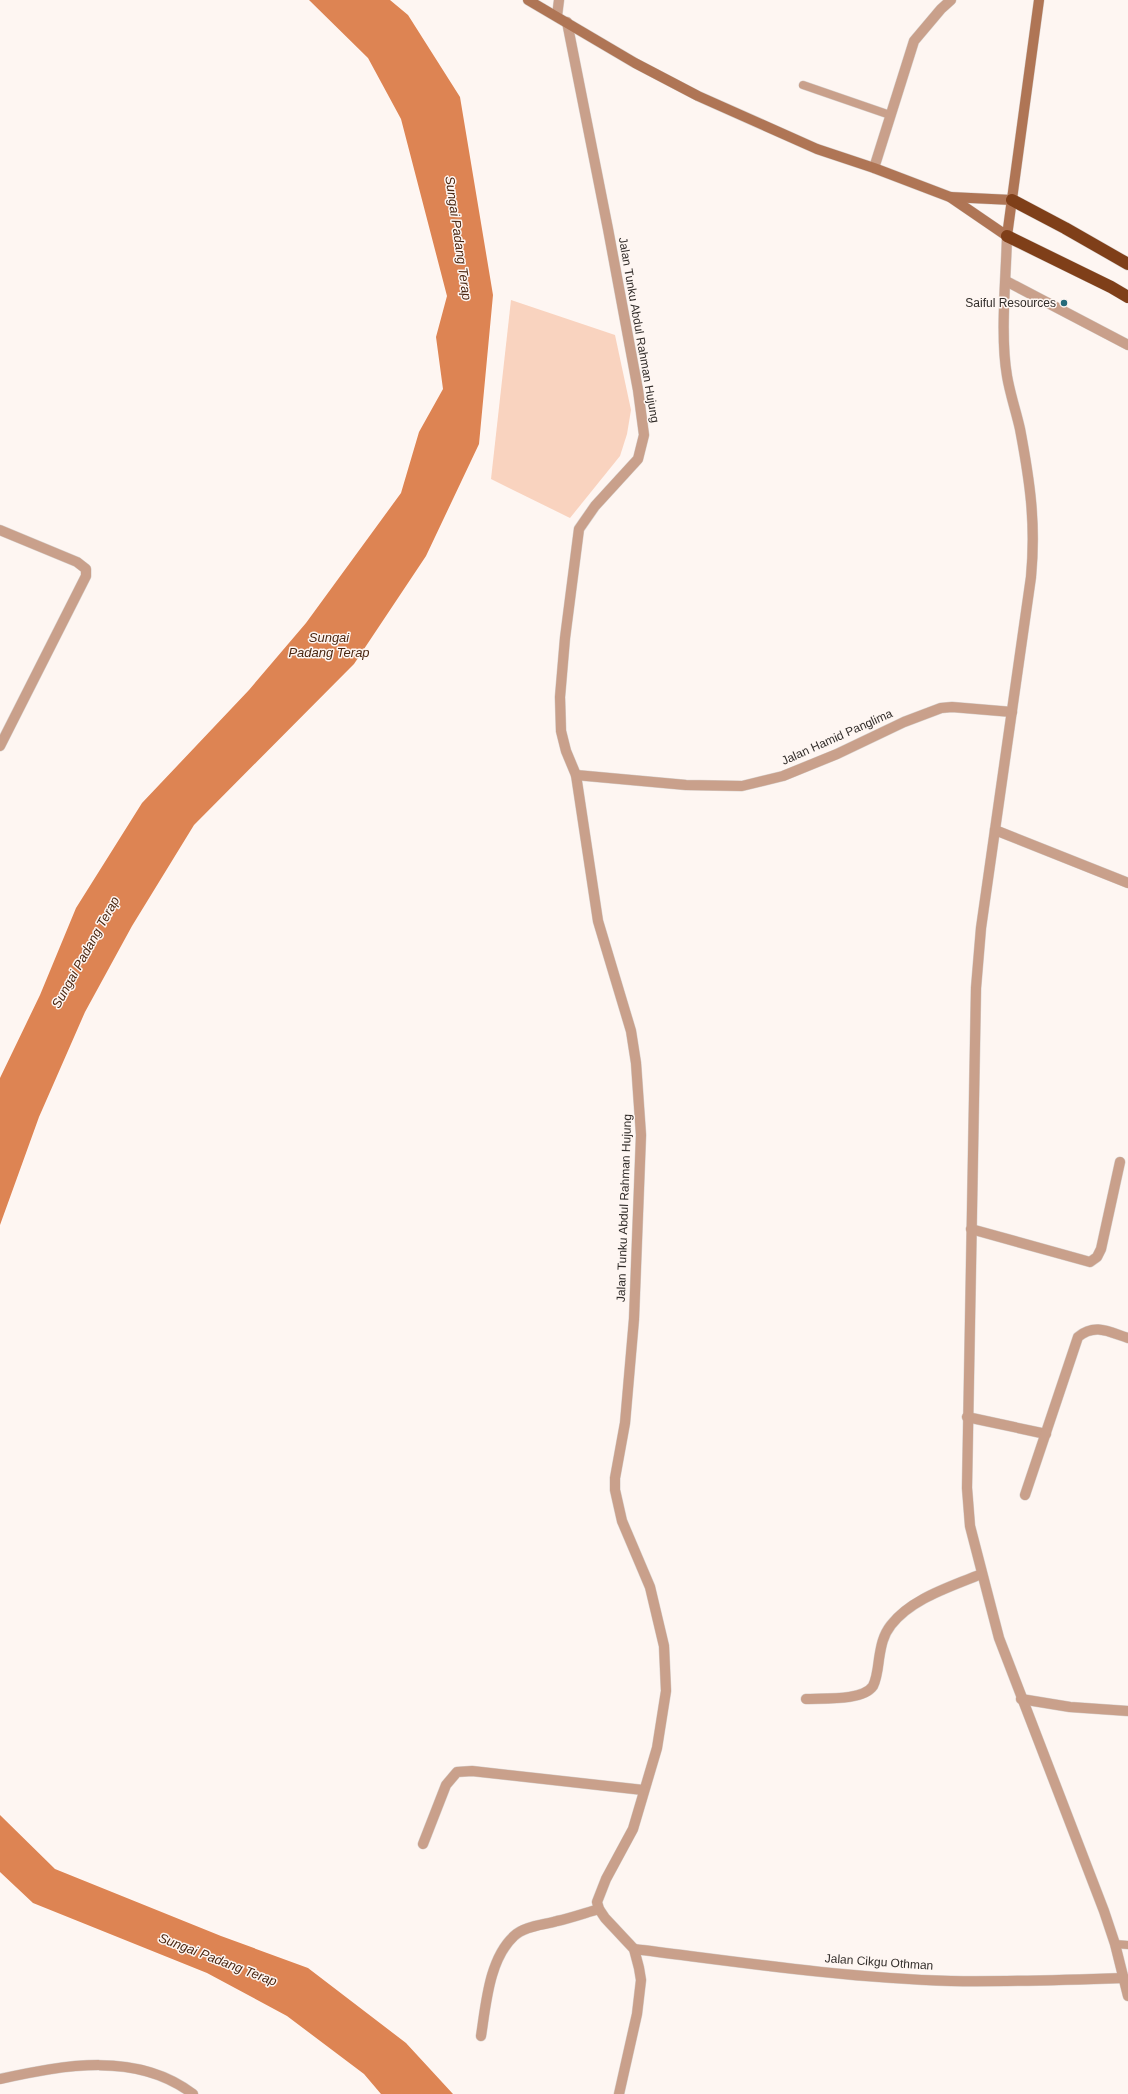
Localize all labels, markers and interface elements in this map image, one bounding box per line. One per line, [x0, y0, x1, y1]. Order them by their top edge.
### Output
water label: Sungai Padang Terap [442, 175, 475, 301]
street label: Jalan Tunku Abdul Rahman Hujung [616, 236, 662, 424]
place label: Saiful Resources [965, 296, 1056, 310]
marker: Saiful Resources [1059, 298, 1069, 308]
water label: Sungai Padang Terap [288, 630, 370, 660]
street label: Jalan Hamid Panglima [779, 706, 895, 768]
water label: Sungai Padang Terap [49, 894, 122, 1011]
street label: Jalan Tunku Abdul Rahman Hujung [614, 1114, 634, 1302]
water label: Sungai Padang Terap [157, 1930, 279, 1989]
street label: Jalan Cikgu Othman [824, 1951, 934, 1973]

